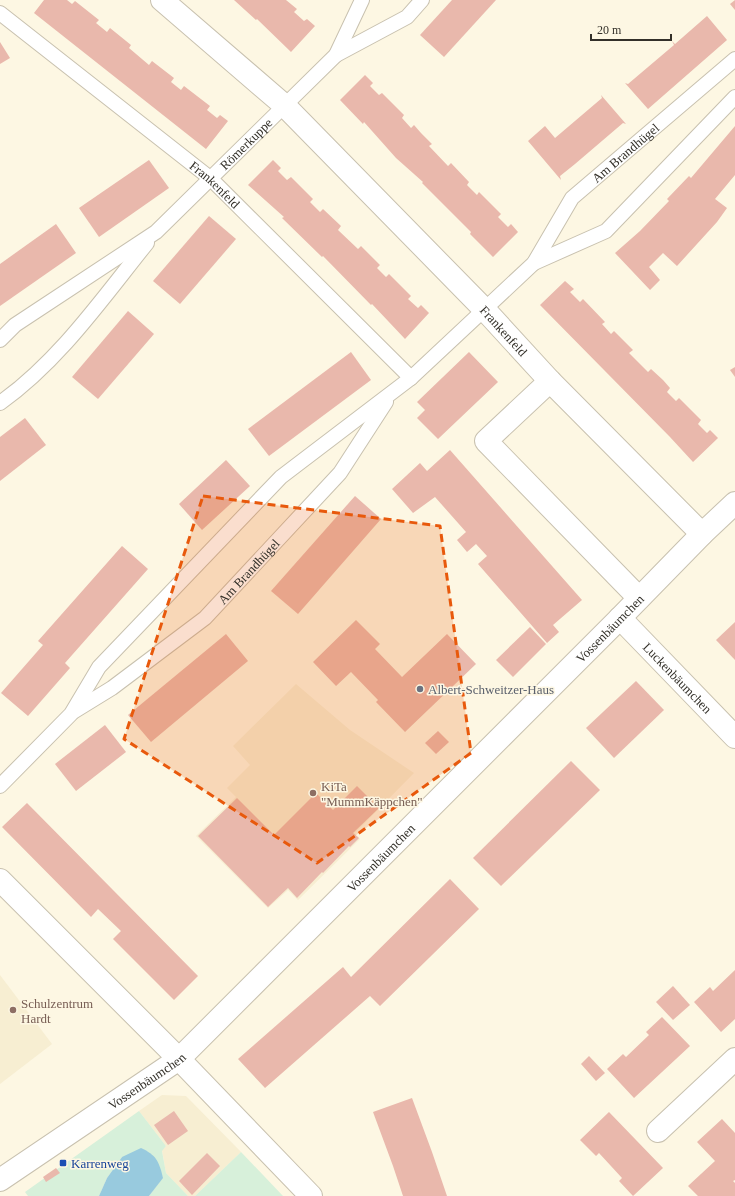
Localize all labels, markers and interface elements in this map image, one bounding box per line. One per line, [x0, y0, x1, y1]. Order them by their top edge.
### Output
scale bar [591, 16, 671, 42]
text: 20 m [597, 23, 622, 37]
street label: Römerkuppe [217, 115, 275, 173]
street label: Am Brandhügel [589, 120, 662, 186]
street label: Frankenfeld [187, 158, 243, 212]
street label: Frankenfeld [477, 303, 531, 360]
street label: Am Brandhügel [215, 536, 283, 607]
street label: Vossenbäumchen [573, 591, 647, 666]
street label: Luckenbäumchen [640, 640, 715, 717]
place label: Albert-Schweitzer-Haus [428, 682, 554, 697]
marker: Albert-Schweitzer-Haus [415, 684, 425, 694]
place label: KiTa "MummKäppchen" [321, 779, 423, 809]
marker: KiTa "MummKäppchen" [308, 788, 318, 798]
street label: Vossenbäumchen [344, 820, 418, 895]
place label: Schulzentrum Hardt [21, 996, 93, 1026]
marker: Schulzentrum Hardt [8, 1005, 18, 1015]
street label: Vossenbäumchen [105, 1049, 189, 1113]
place label: Karrenweg [71, 1156, 129, 1171]
marker: Karrenweg [58, 1158, 68, 1168]

